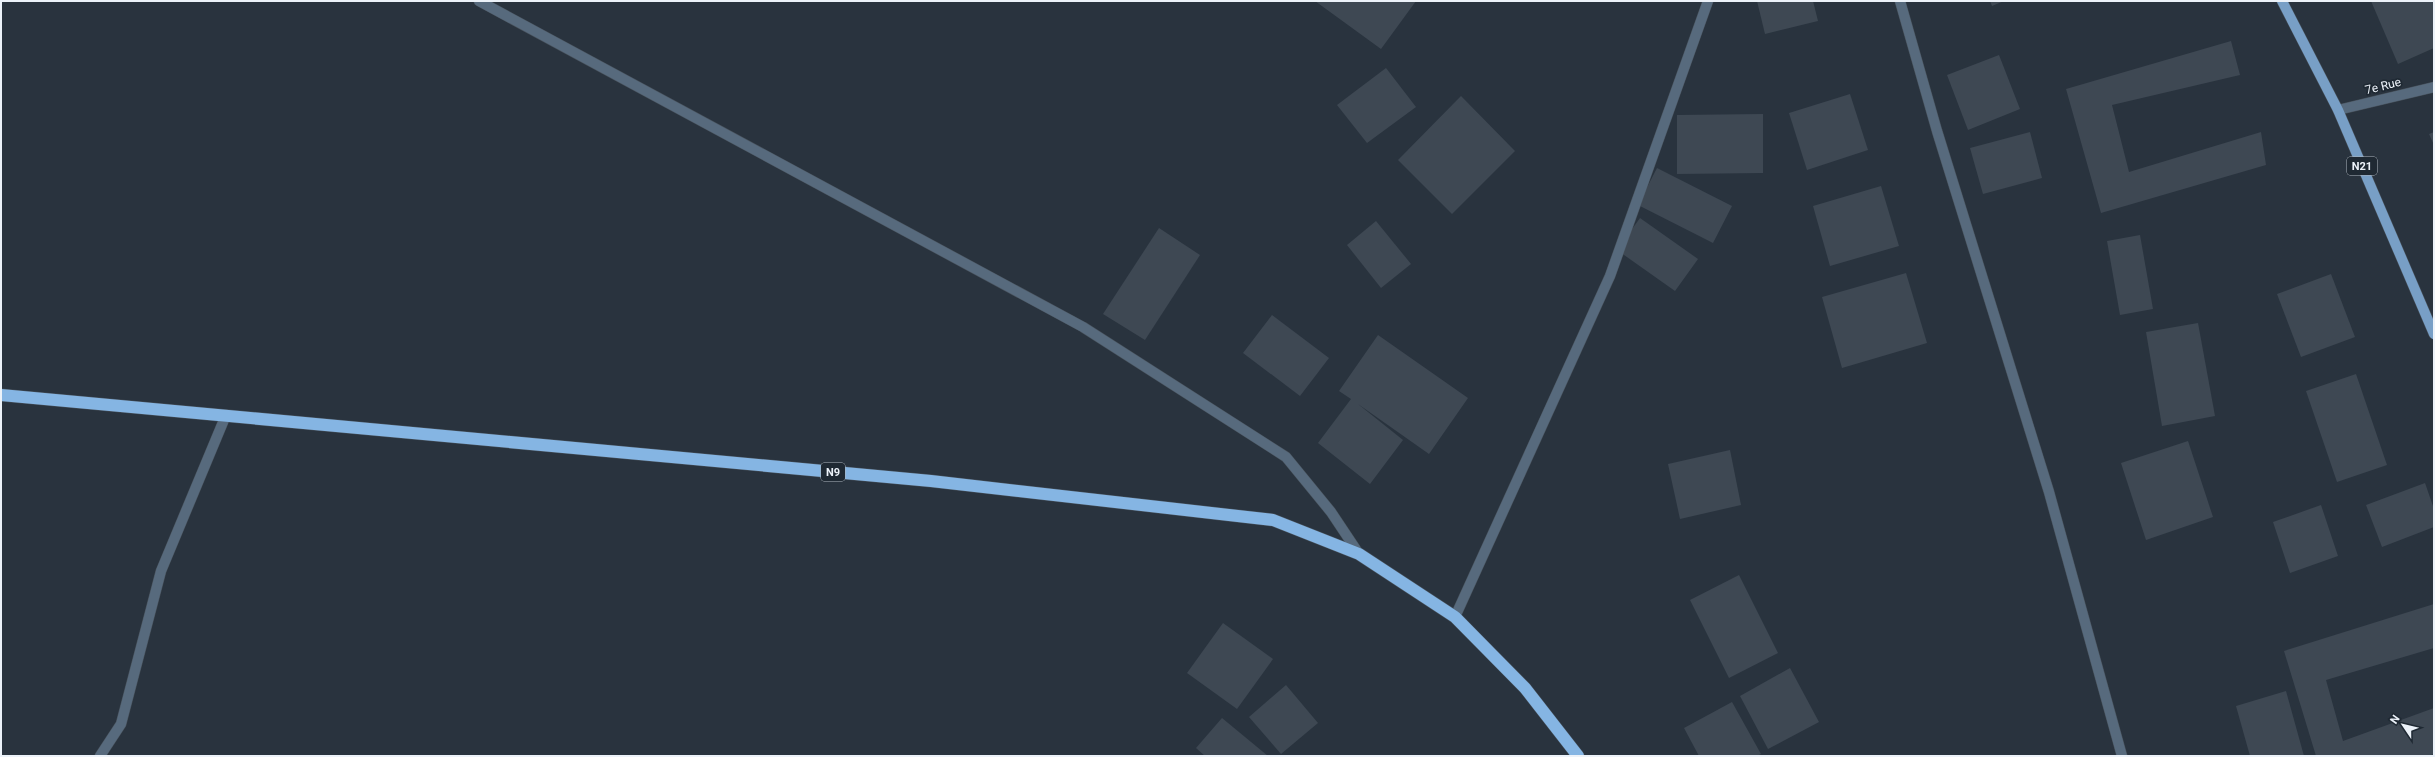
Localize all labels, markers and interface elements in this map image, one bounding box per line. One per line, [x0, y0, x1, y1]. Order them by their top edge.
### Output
street label: 7e Rue [2364, 75, 2402, 97]
road number: N21 [2347, 157, 2377, 175]
road number: N9 [821, 463, 845, 481]
north arrow [2383, 705, 2423, 745]
text: N [2388, 712, 2403, 726]

